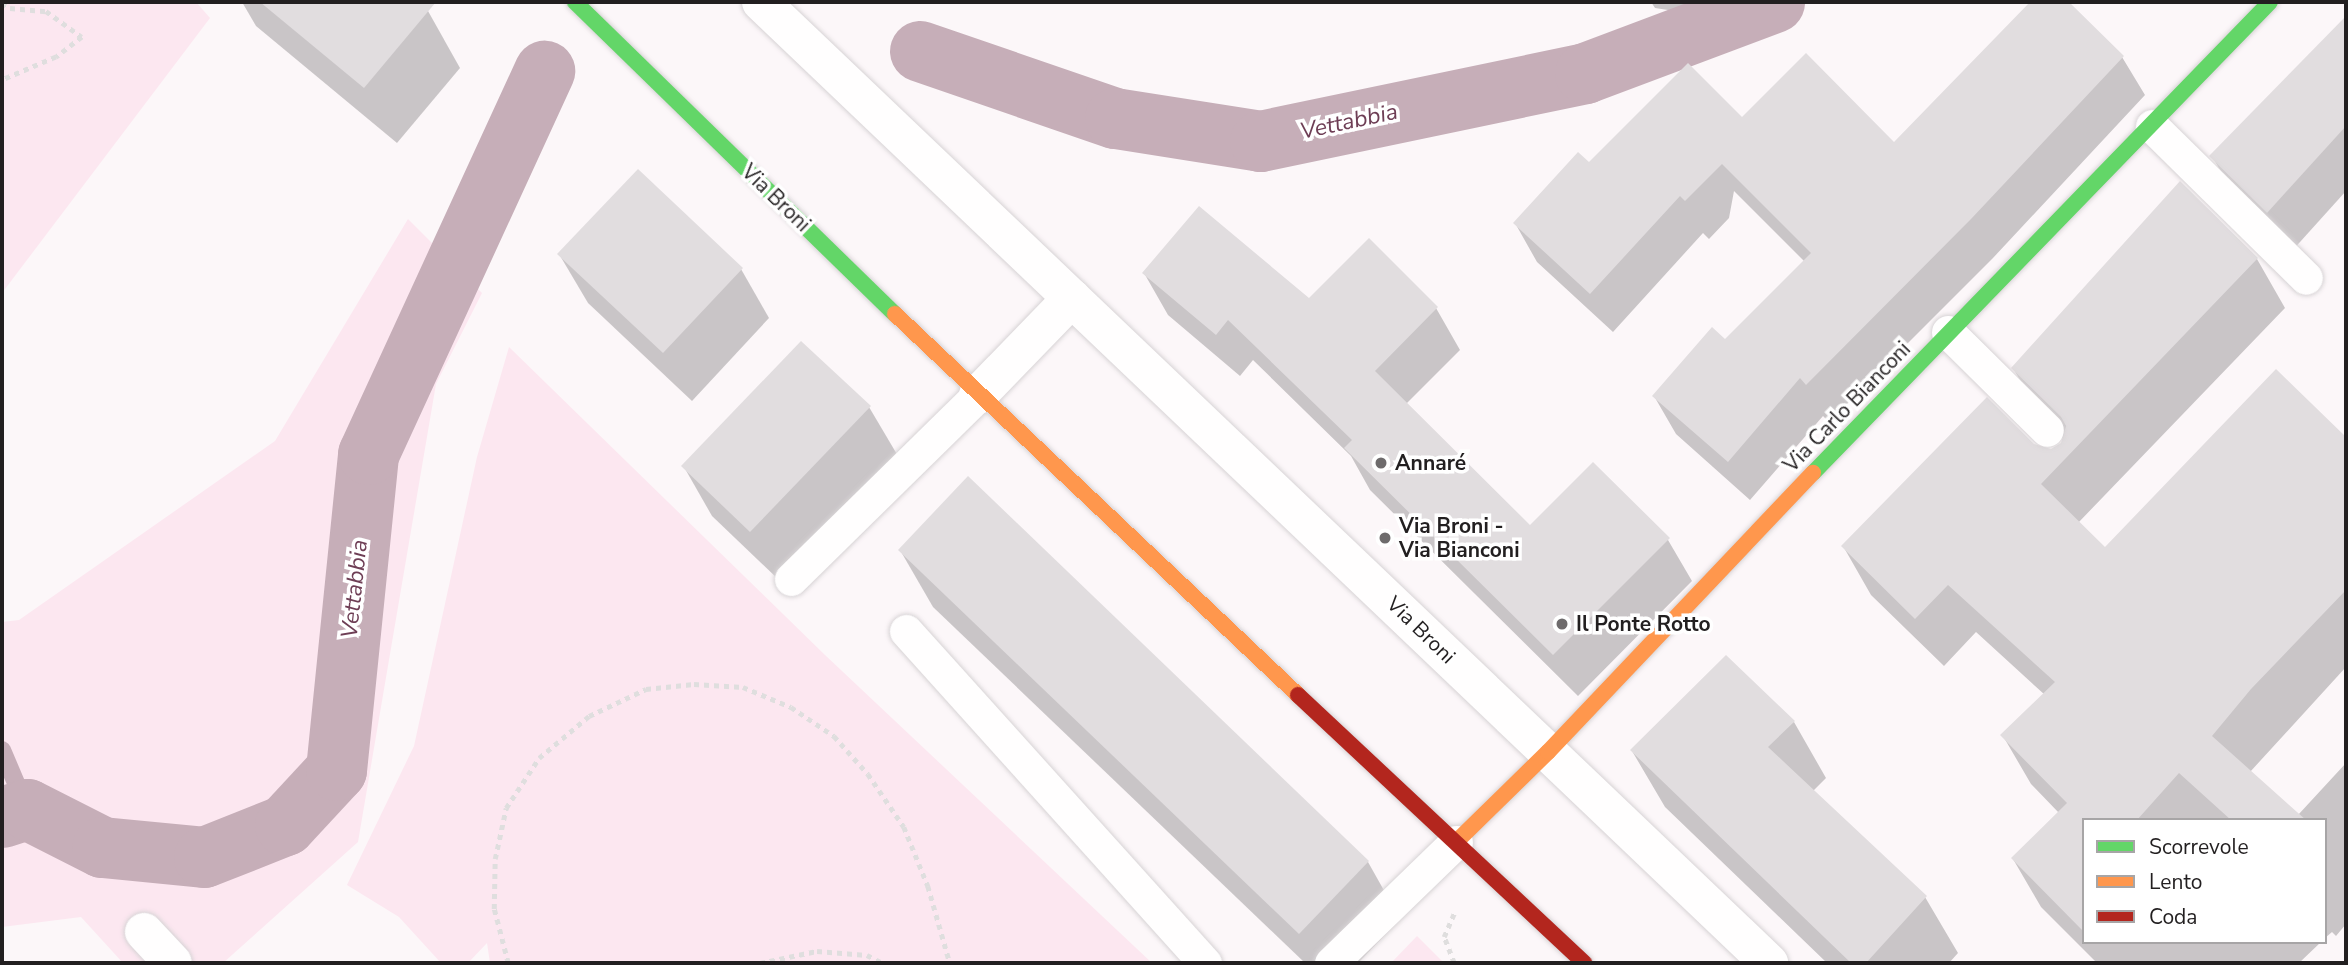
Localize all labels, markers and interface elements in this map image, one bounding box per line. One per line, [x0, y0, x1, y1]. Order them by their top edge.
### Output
water label: Vettabbia [1298, 98, 1400, 146]
street label: Via Broni [736, 159, 816, 237]
street label: Via Carlo Bianconi [1778, 337, 1916, 477]
place label: Annaré [1395, 450, 1466, 476]
marker: Annaré [1373, 455, 1389, 471]
place label: Via Broni - Via Bianconi [1399, 513, 1519, 563]
marker: Via Broni - Via Bianconi [1377, 530, 1393, 546]
water label: Vettabbia [336, 538, 374, 640]
street label: Via Broni [1381, 591, 1461, 669]
place label: Il Ponte Rotto [1576, 611, 1710, 637]
marker: Il Ponte Rotto [1554, 616, 1570, 632]
legend [2082, 818, 2327, 944]
text: Scorrevole [2149, 833, 2249, 861]
text: Lento [2149, 868, 2202, 896]
text: Coda [2149, 903, 2197, 931]

